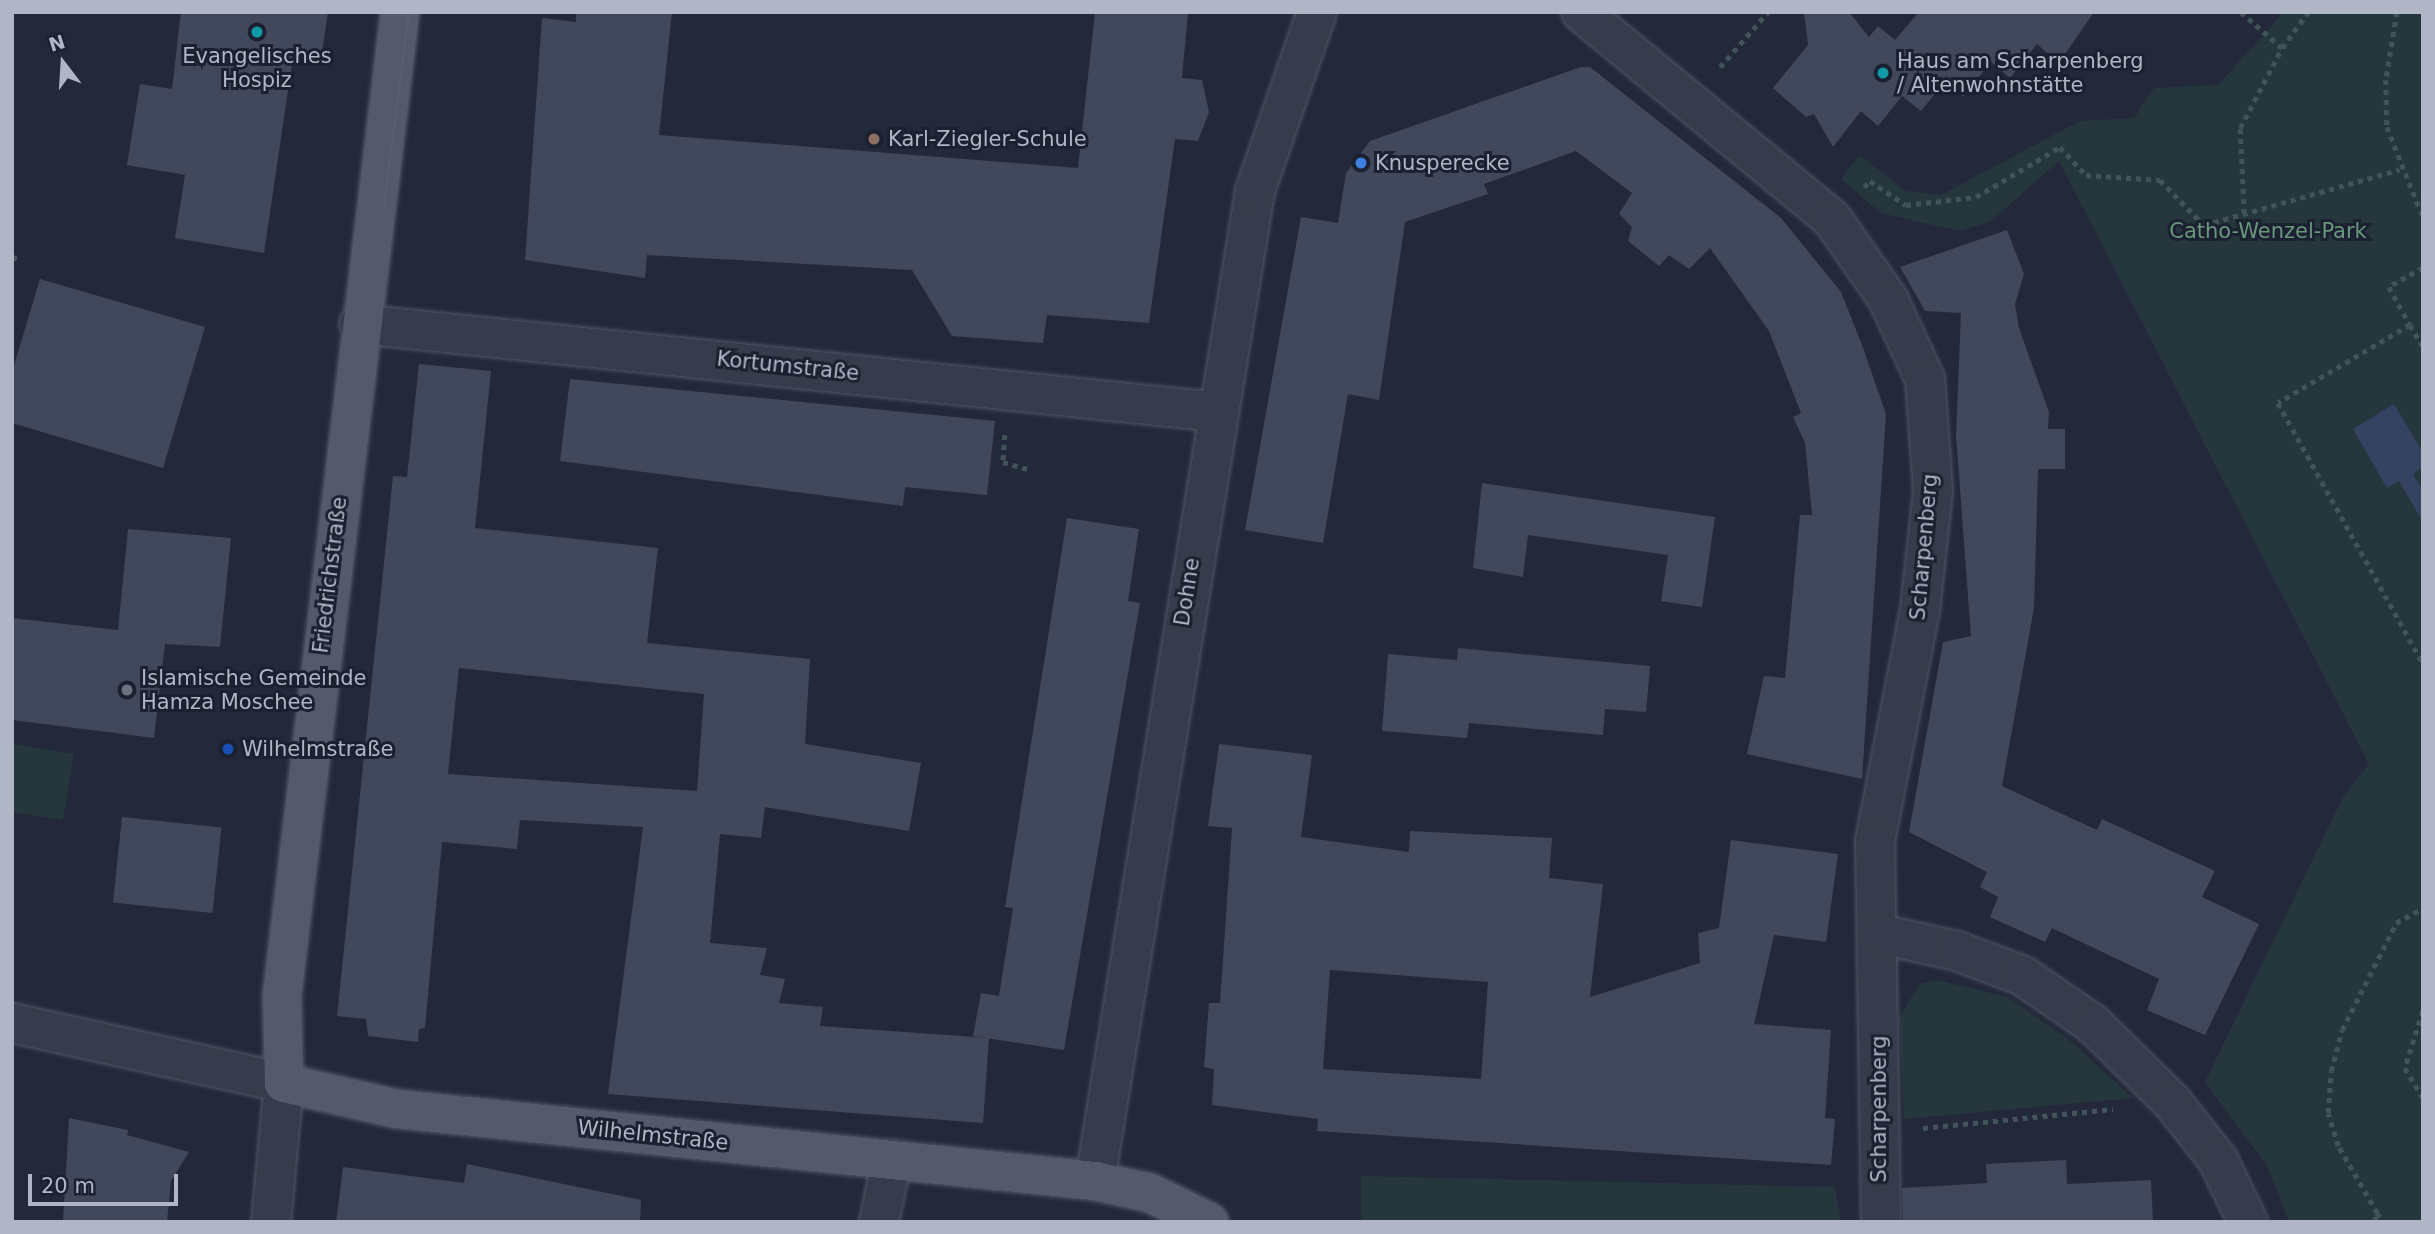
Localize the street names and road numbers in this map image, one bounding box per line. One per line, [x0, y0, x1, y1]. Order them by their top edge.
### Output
street label: Kortumstraße [716, 346, 860, 386]
street label: Scharpenberg [1905, 473, 1943, 621]
street label: Friedrichstraße [308, 495, 352, 655]
street label: Dohne [1169, 556, 1205, 628]
street label: Scharpenberg [1866, 1035, 1892, 1183]
street label: Wilhelmstraße [576, 1115, 730, 1155]

